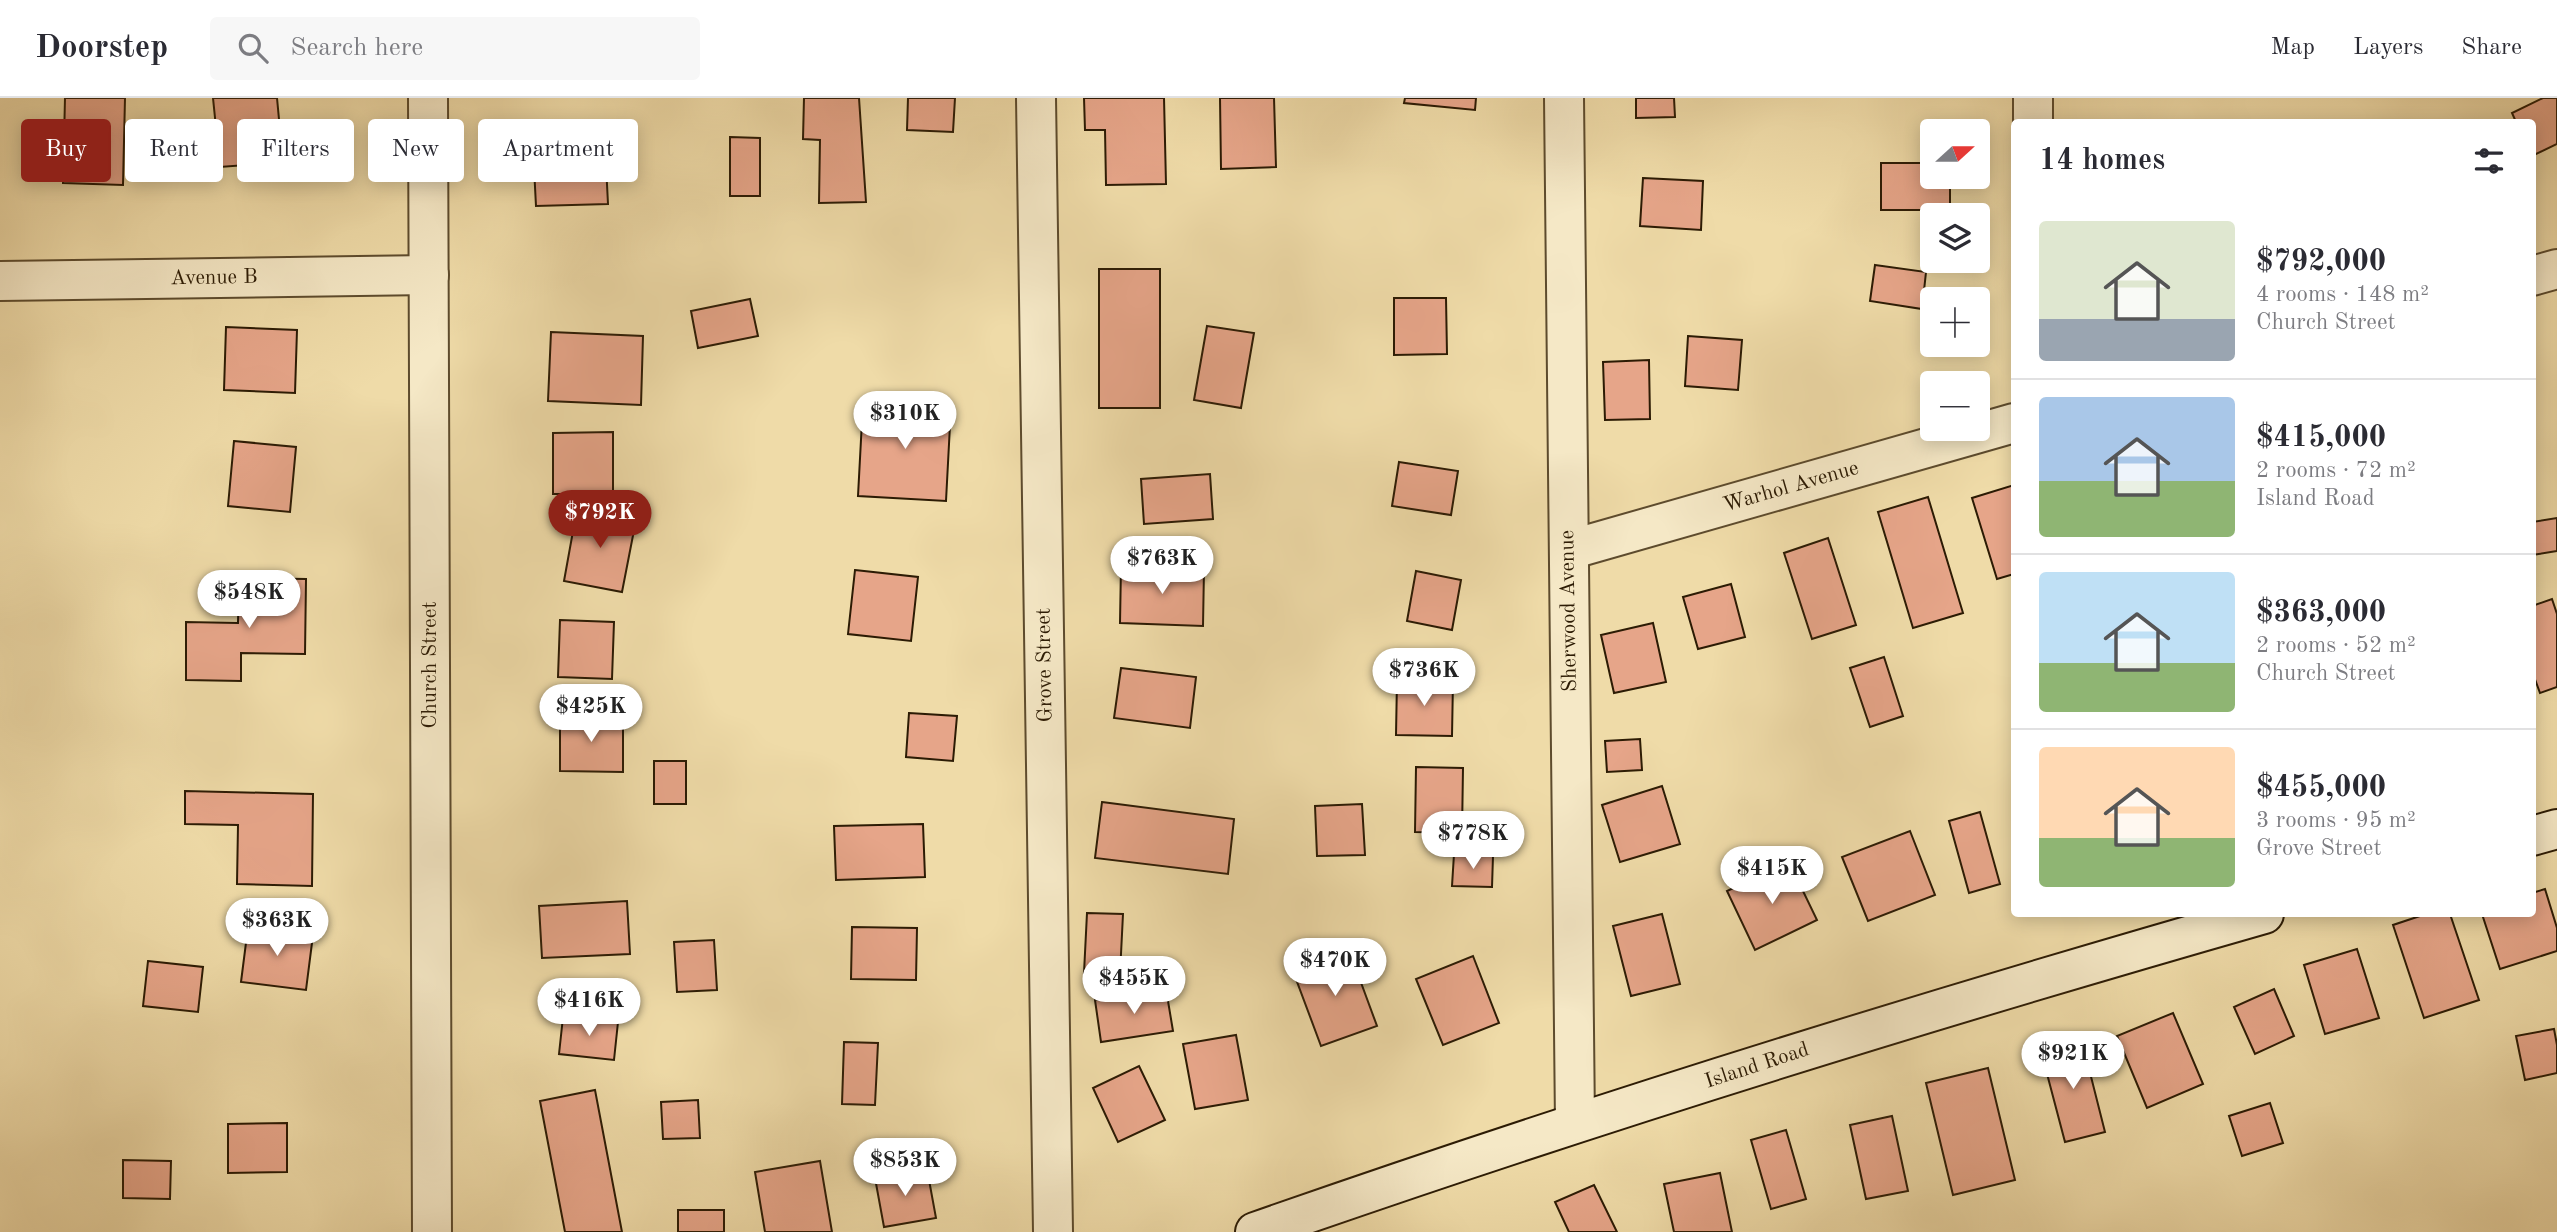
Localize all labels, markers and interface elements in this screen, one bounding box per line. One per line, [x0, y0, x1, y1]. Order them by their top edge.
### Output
search box [210, 17, 700, 80]
icon: search [234, 29, 272, 67]
text: Doorstep [35, 32, 168, 65]
text: Search here [290, 35, 423, 61]
text: Map [2271, 36, 2315, 60]
text: Layers [2353, 36, 2423, 60]
text: Share [2461, 36, 2522, 60]
chip: Buy [21, 119, 111, 182]
chip: Rent [125, 119, 223, 182]
chip: Filters [237, 119, 354, 182]
chip: New [368, 119, 464, 182]
chip: Apartment [478, 119, 638, 182]
north arrow [1920, 119, 1990, 189]
map controls [1920, 119, 1990, 441]
icon: filters [2470, 142, 2508, 180]
text: 14 homes [2039, 146, 2165, 176]
button: layers [1920, 203, 1990, 273]
text: $792,000 [2256, 247, 2386, 277]
icon: home [2095, 249, 2179, 333]
street label: Avenue B [170, 267, 258, 289]
text: 4 rooms · 148 m² [2256, 283, 2429, 306]
button: + [1920, 287, 1990, 357]
text: Church Street [2256, 311, 2396, 334]
button: − [1920, 371, 1990, 441]
pin: $310K [856, 392, 954, 451]
text: $310K [869, 402, 941, 425]
text: $415,000 [2256, 423, 2386, 453]
icon: home [2095, 425, 2179, 509]
street label: Warhol Avenue [1721, 458, 1861, 516]
text: 2 rooms · 72 m² [2256, 459, 2416, 482]
text: Island Road [2256, 487, 2375, 510]
pin: $792K [551, 490, 649, 550]
text: $792K [564, 501, 636, 524]
street label: Sherwood Avenue [1557, 530, 1581, 692]
pin: $763K [1113, 536, 1211, 596]
text: $763K [1126, 547, 1198, 570]
pin: $548K [200, 570, 298, 630]
text: $548K [213, 581, 285, 604]
text: $363,000 [2256, 598, 2386, 628]
icon: home [2095, 600, 2179, 684]
street label: Church Street [420, 601, 441, 729]
street label: Grove Street [1034, 608, 1056, 722]
text: 2 rooms · 52 m² [2256, 634, 2416, 657]
pin: $736K [1375, 648, 1473, 708]
text: $736K [1388, 659, 1460, 682]
text: Church Street [2256, 662, 2396, 685]
pin: $425K [542, 684, 640, 744]
text: $425K [555, 695, 627, 718]
text: $455,000 [2256, 773, 2386, 803]
icon: home [2095, 775, 2179, 859]
text: 3 rooms · 95 m² [2256, 809, 2416, 832]
pin: $778K [1424, 812, 1522, 871]
text: $778K [1437, 822, 1509, 845]
text: Grove Street [2256, 837, 2382, 860]
pin: $415K [1723, 846, 1821, 906]
text: $415K [1736, 857, 1808, 880]
pin: $363K [228, 898, 326, 958]
text: $363K [241, 909, 313, 932]
pin: $470K [1286, 939, 1384, 998]
text: $470K [1299, 949, 1371, 972]
pin: $455K [1085, 956, 1183, 1016]
text: $455K [1098, 967, 1170, 990]
pin: $416K [540, 978, 638, 1038]
text: $416K [553, 989, 625, 1012]
pin: $921K [2024, 1032, 2122, 1091]
street label: Island Road [1702, 1039, 1812, 1093]
text: $921K [2037, 1042, 2109, 1065]
pin: $853K [856, 1138, 954, 1198]
text: $853K [869, 1149, 941, 1172]

